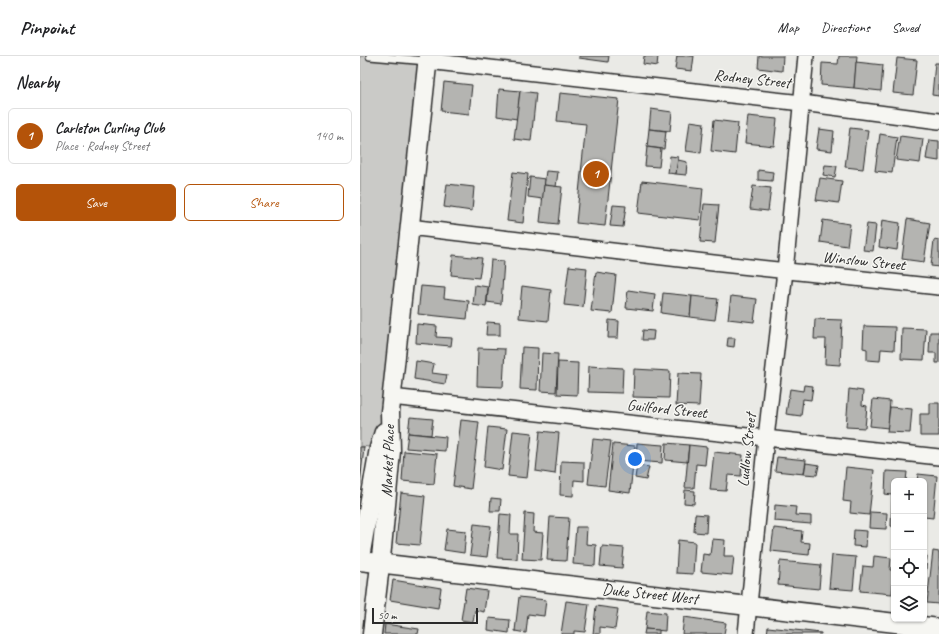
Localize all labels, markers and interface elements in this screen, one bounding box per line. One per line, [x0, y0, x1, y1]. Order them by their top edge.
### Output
text: Pinpoint [20, 16, 74, 40]
text: Map [778, 19, 799, 36]
text: Directions [821, 19, 870, 36]
text: Saved [892, 19, 919, 36]
street label: Rodney Street [713, 65, 794, 93]
text: Nearby [16, 72, 59, 93]
text: Carleton Curling Club [55, 119, 164, 138]
text: 1 [27, 128, 33, 144]
text: 140 m [315, 128, 343, 144]
text: Place · Rodney Street [55, 138, 149, 154]
pin: 1 [583, 159, 609, 189]
button: Save [16, 184, 176, 221]
button: Share [184, 184, 344, 221]
street label: Winslow Street [822, 247, 908, 275]
street label: Guilford Street [626, 395, 710, 423]
street label: Ludlow Street [733, 410, 761, 488]
street label: Market Place [377, 423, 399, 497]
your location [625, 449, 645, 469]
map controls [891, 478, 927, 622]
button: + [891, 478, 927, 514]
button: − [891, 514, 927, 550]
button: locate [891, 550, 927, 586]
street label: Duke Street West [601, 579, 702, 609]
button: layers [891, 586, 927, 622]
scale bar [372, 606, 478, 625]
text: 50 m [378, 608, 397, 622]

